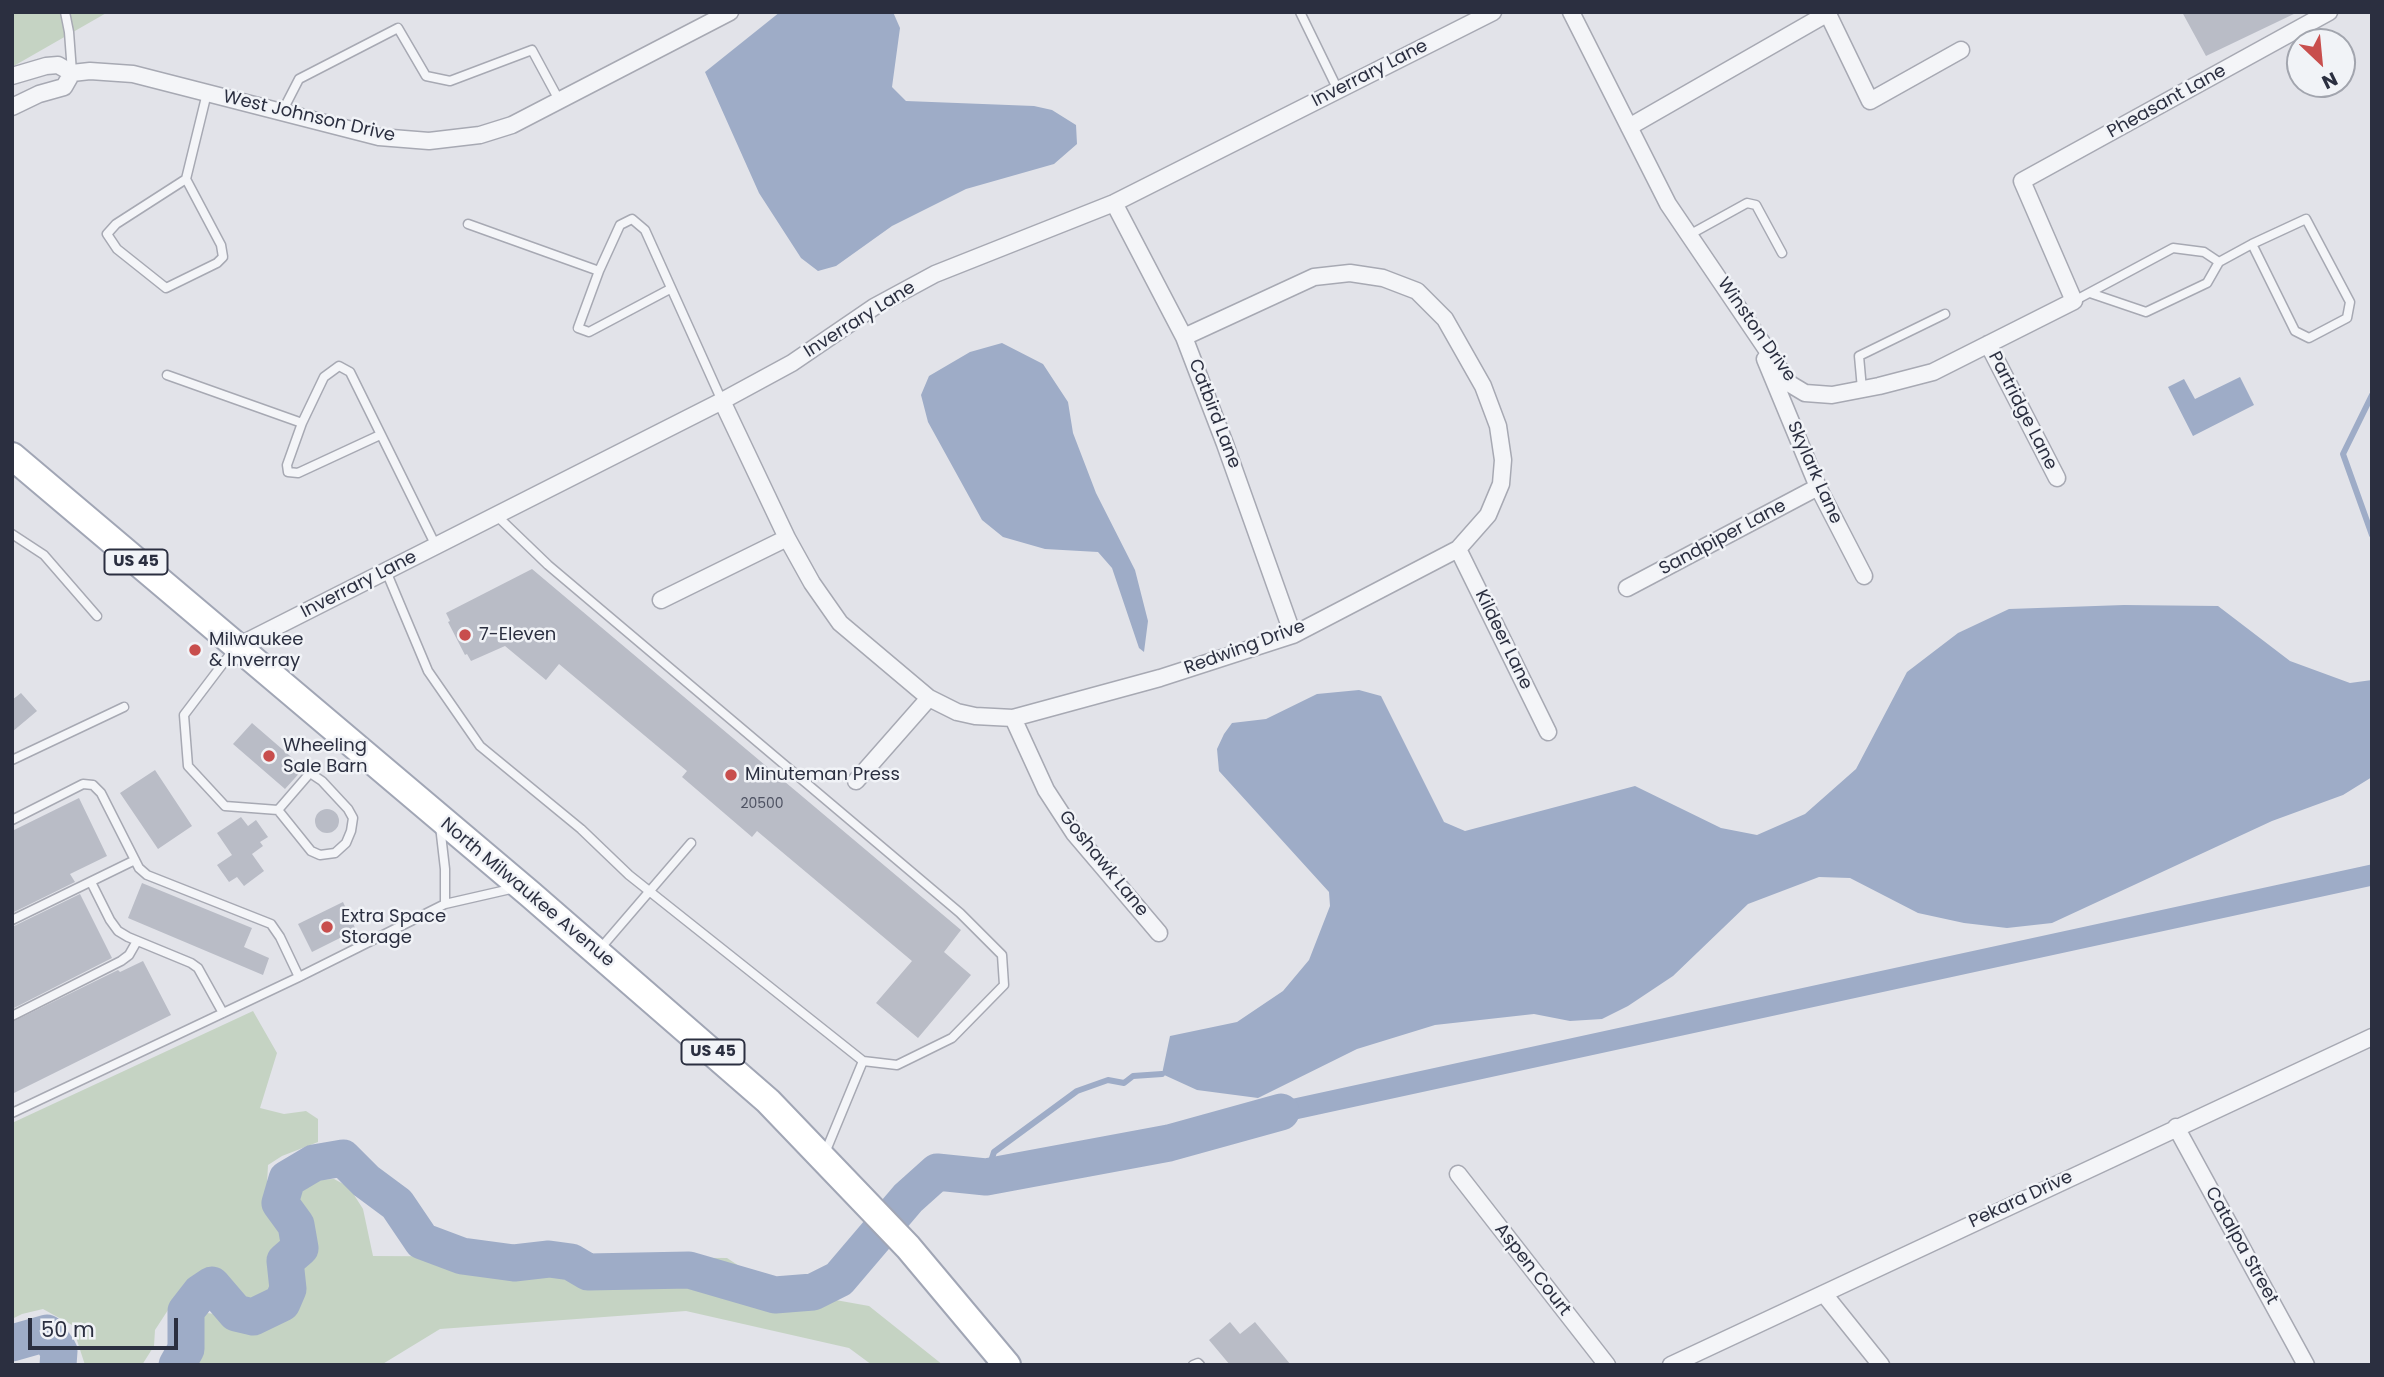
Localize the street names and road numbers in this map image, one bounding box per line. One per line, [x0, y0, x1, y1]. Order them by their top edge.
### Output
street label: Inverrary Lane [1308, 36, 1432, 112]
street label: Pheasant Lane [2104, 60, 2230, 144]
street label: West Johnson Drive [221, 87, 397, 147]
street label: Winston Drive [1712, 274, 1800, 386]
street label: Inverrary Lane [800, 277, 920, 363]
street label: Partridge Lane [1983, 348, 2061, 474]
street label: Catbird Lane [1183, 356, 1245, 472]
street label: Skylark Lane [1782, 418, 1846, 528]
street label: Sandpiper Lane [1656, 495, 1790, 581]
street label: Inverrary Lane [297, 547, 421, 623]
road number: US 45 [104, 550, 168, 575]
street label: Kildeer Lane [1470, 587, 1536, 693]
street label: Redwing Drive [1182, 616, 1308, 680]
street label: Goshawk Lane [1054, 807, 1152, 921]
street label: North Milwaukee Avenue [436, 814, 618, 972]
road number: US 45 [682, 1040, 744, 1064]
street label: Pekara Drive [1966, 1167, 2076, 1233]
street label: Catalpa Street [2200, 1183, 2282, 1309]
street label: Aspen Court [1489, 1219, 1575, 1321]

